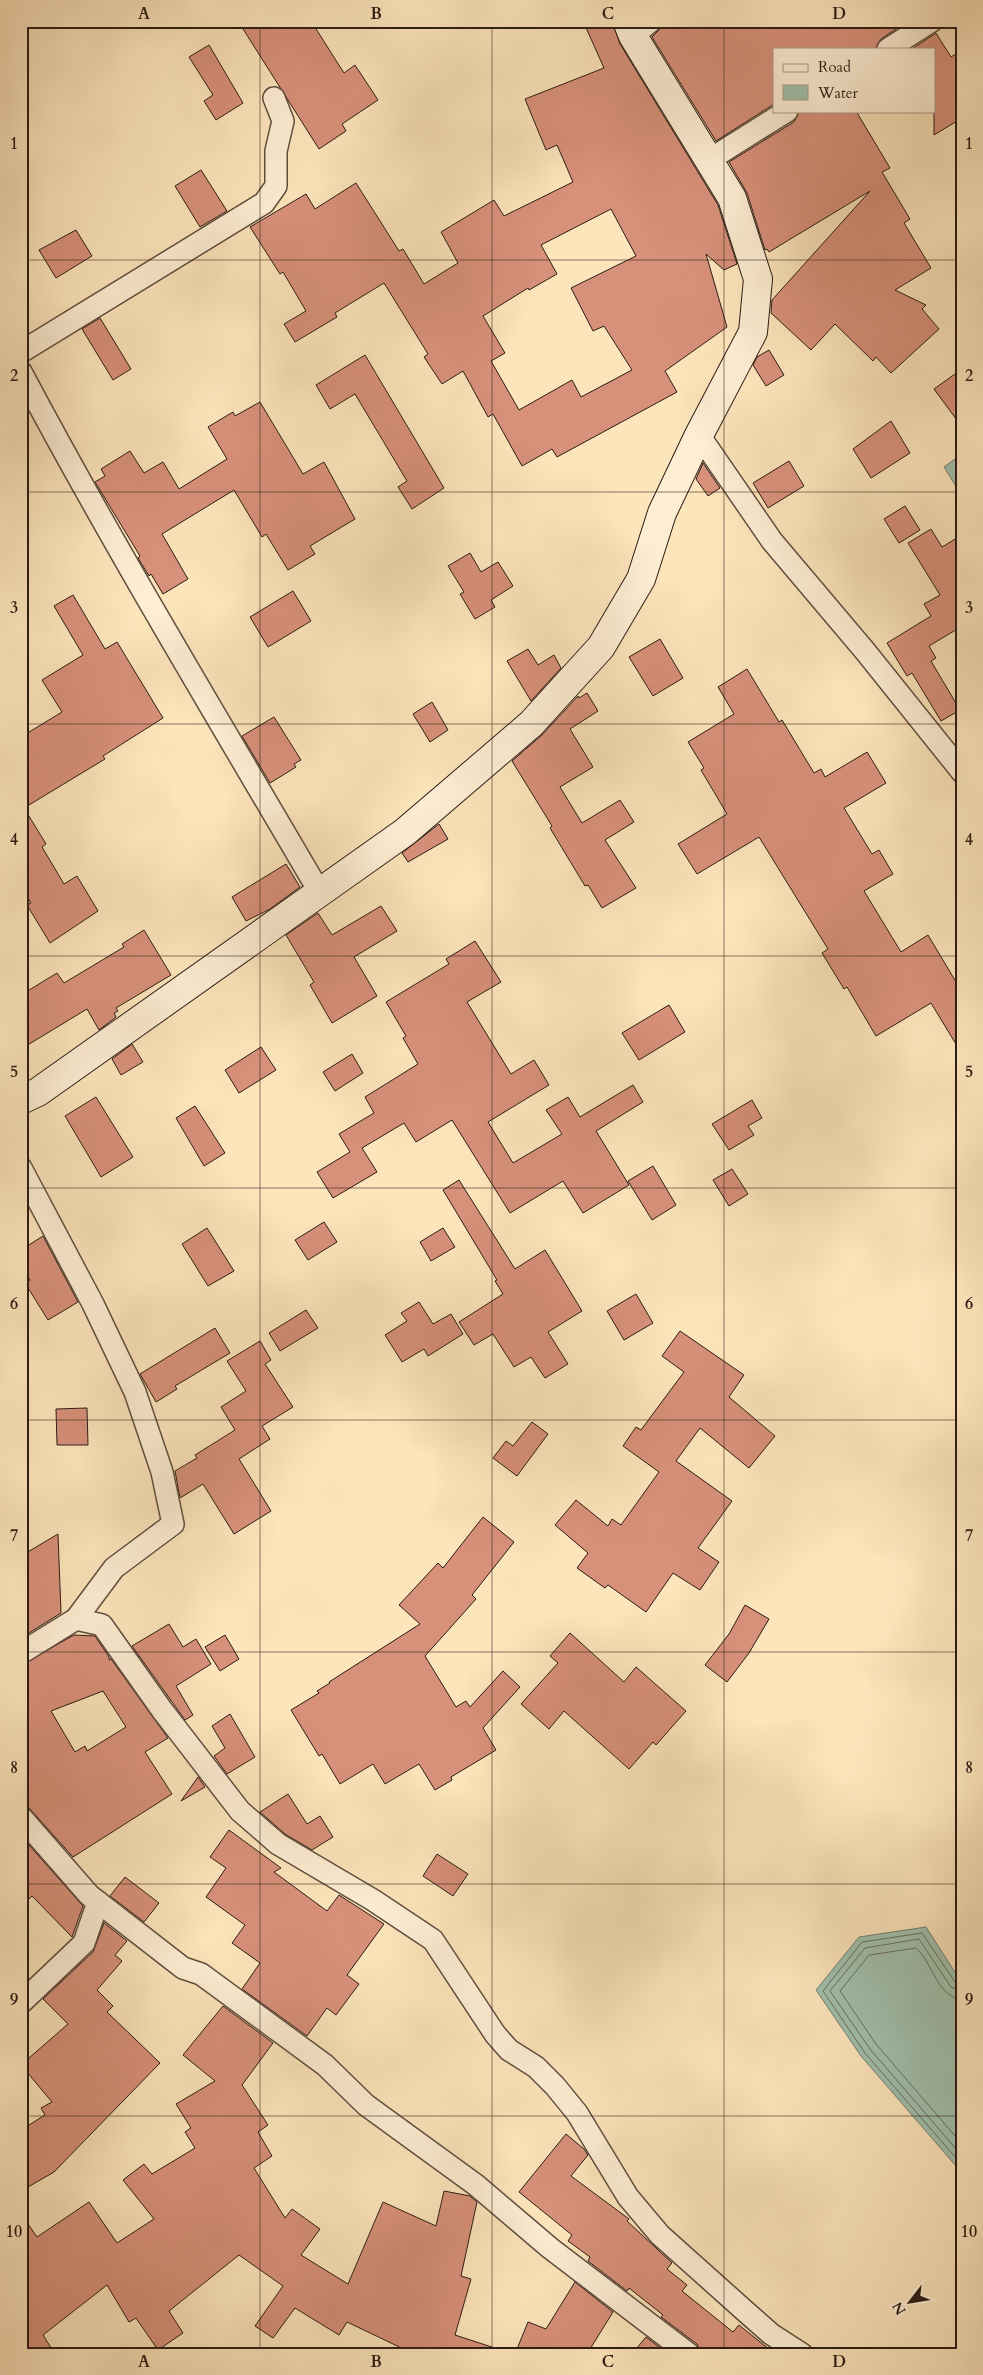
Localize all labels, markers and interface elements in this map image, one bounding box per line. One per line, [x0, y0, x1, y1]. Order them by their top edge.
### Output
text: A [138, 3, 150, 25]
text: B [370, 3, 382, 25]
text: C [602, 3, 614, 25]
text: D [832, 3, 846, 25]
legend [773, 48, 936, 112]
text: Road [818, 57, 851, 77]
text: Water [817, 83, 859, 103]
text: 1 [10, 133, 18, 155]
text: 1 [965, 133, 973, 155]
text: 2 [10, 365, 18, 387]
text: 2 [965, 365, 973, 387]
text: 3 [10, 597, 18, 619]
text: 3 [965, 597, 973, 619]
text: 4 [10, 829, 18, 851]
text: 4 [965, 829, 973, 851]
text: 5 [10, 1061, 18, 1083]
text: 5 [965, 1061, 973, 1083]
text: 6 [10, 1293, 18, 1315]
text: 6 [965, 1293, 973, 1315]
text: 7 [10, 1525, 18, 1547]
text: 7 [965, 1525, 973, 1547]
text: 8 [10, 1757, 18, 1779]
text: 8 [965, 1757, 973, 1779]
text: 9 [10, 1989, 18, 2011]
text: 9 [965, 1989, 973, 2011]
text: 10 [6, 2221, 22, 2243]
text: 10 [961, 2221, 977, 2243]
north arrow [886, 2278, 936, 2328]
text: N [888, 2298, 911, 2319]
text: A [138, 2351, 150, 2373]
text: B [370, 2351, 382, 2373]
text: C [602, 2351, 614, 2373]
text: D [832, 2351, 846, 2373]

